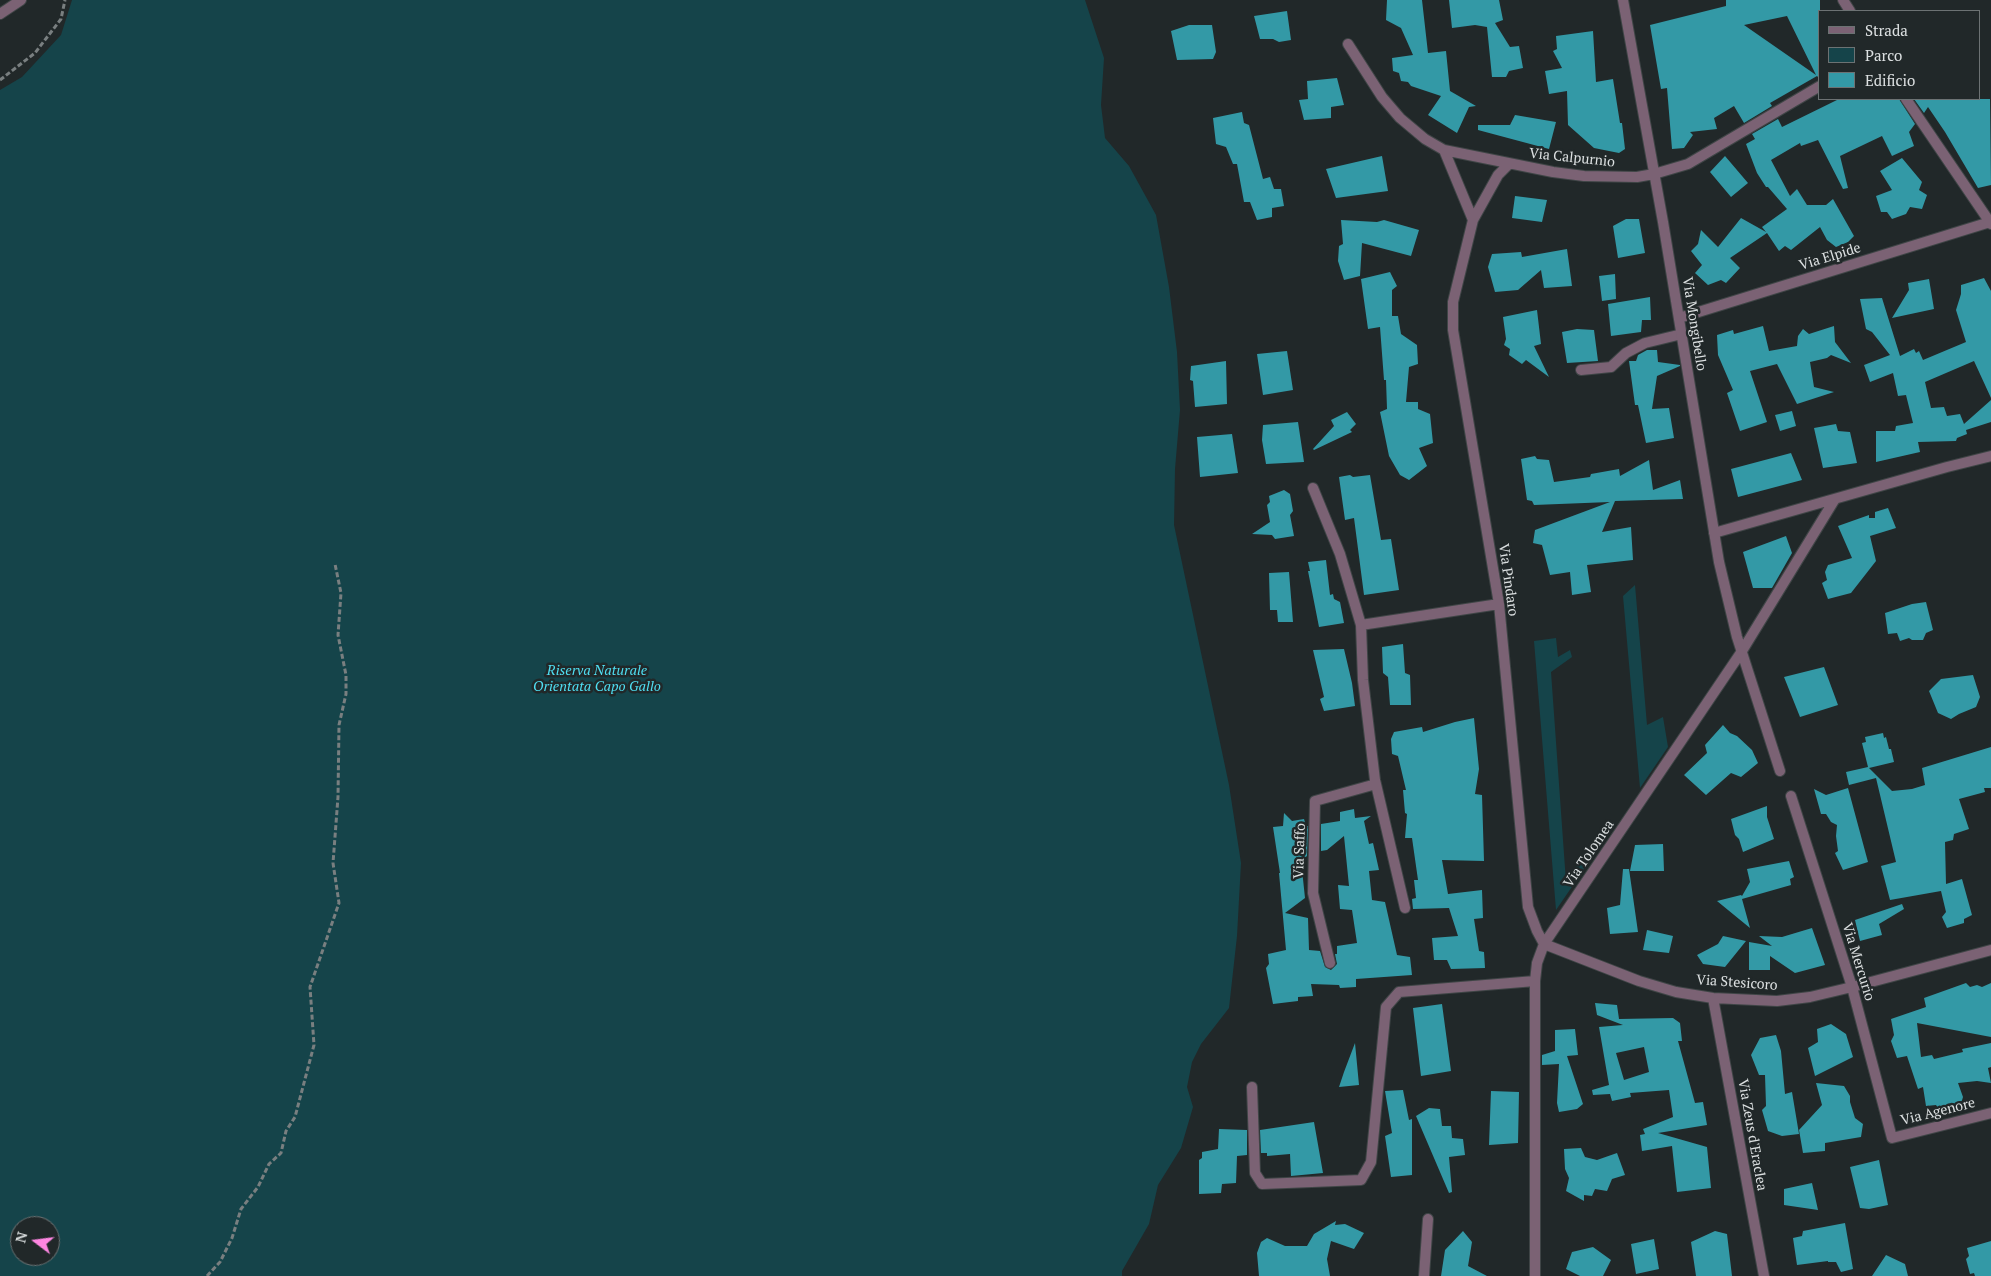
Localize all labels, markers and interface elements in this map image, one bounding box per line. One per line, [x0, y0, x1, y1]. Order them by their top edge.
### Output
legend [1818, 10, 1981, 100]
text: Strada [1865, 20, 1908, 40]
text: Parco [1865, 45, 1902, 65]
text: Edificio [1865, 70, 1915, 90]
street label: Via Calpurnio [1528, 145, 1616, 171]
street label: Via Elpide [1797, 240, 1863, 274]
street label: Via Mongibello [1678, 276, 1710, 372]
street label: Via Pindaro [1495, 543, 1521, 617]
park label: Riserva Naturale Orientata Capo Gallo [533, 663, 661, 696]
street label: Via Tolomea [1560, 817, 1618, 891]
street label: Via Saffo [1291, 823, 1309, 879]
street label: Via Mercurio [1838, 921, 1878, 1003]
street label: Via Stesicoro [1696, 972, 1778, 994]
street label: Via Zeus d'Eraclea [1734, 1078, 1770, 1192]
street label: Via Agenore [1899, 1095, 1977, 1129]
north arrow [10, 1216, 60, 1266]
text: N [10, 1230, 32, 1245]

